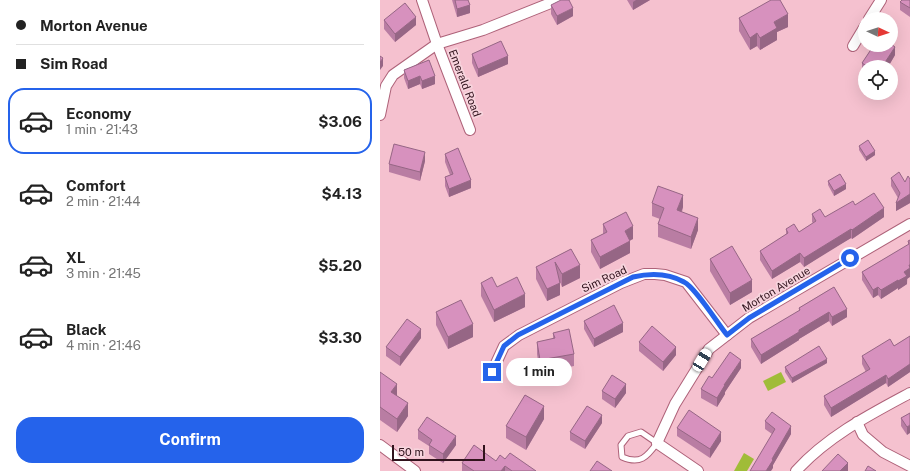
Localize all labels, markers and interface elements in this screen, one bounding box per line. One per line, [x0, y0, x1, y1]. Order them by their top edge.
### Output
north arrow [858, 12, 898, 52]
map controls [858, 12, 898, 100]
text: Morton Avenue [40, 17, 148, 34]
street label: Emerald Road [447, 48, 483, 118]
text: Sim Road [40, 55, 108, 72]
button: locate [858, 60, 898, 100]
icon: car [18, 103, 54, 139]
text: Economy [66, 105, 131, 122]
text: $3.06 [318, 113, 362, 130]
text: 1 min · 21:43 [66, 122, 138, 137]
icon: car [18, 175, 54, 211]
text: Comfort [66, 177, 126, 194]
text: $4.13 [322, 185, 362, 202]
text: 2 min · 21:44 [66, 194, 140, 209]
icon: car [18, 247, 54, 283]
text: XL [66, 249, 85, 266]
route start [841, 249, 859, 267]
text: $5.20 [318, 257, 362, 274]
street label: Sim Road [580, 263, 628, 295]
street label: Morton Avenue [740, 264, 812, 314]
text: 3 min · 21:45 [66, 266, 141, 281]
icon: car [18, 319, 54, 355]
text: Black [66, 321, 106, 338]
text: $3.30 [318, 329, 362, 346]
text: 4 min · 21:46 [66, 338, 141, 353]
car [691, 347, 713, 373]
callout: 1 min [506, 358, 572, 386]
route end [483, 363, 501, 381]
text: 1 min [523, 364, 555, 379]
button: Confirm [16, 417, 364, 463]
scale bar [392, 443, 485, 462]
text: 50 m [398, 446, 424, 458]

